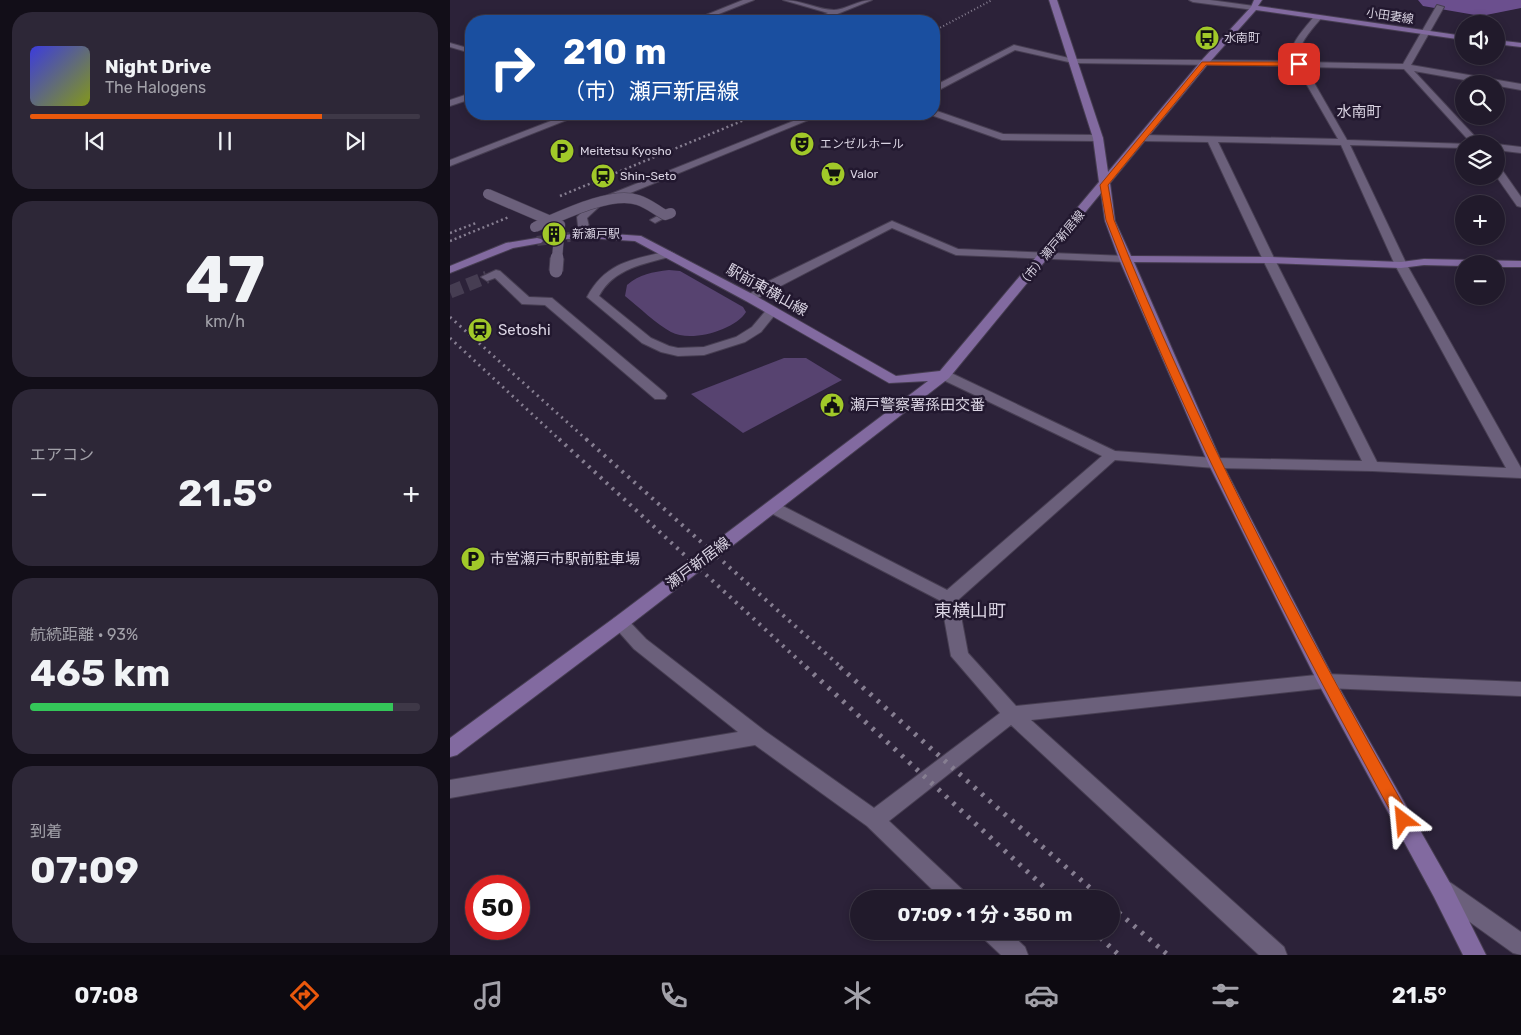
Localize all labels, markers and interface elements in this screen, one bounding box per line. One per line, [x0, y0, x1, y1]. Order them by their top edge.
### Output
street label: 小田妻線 [1365, 6, 1415, 26]
map controls [1455, 15, 1505, 305]
button: sound [1455, 15, 1505, 65]
bus stop icon: 水南町 [1194, 25, 1220, 51]
text: 210 m [563, 31, 666, 73]
place label: 水南町 [1224, 31, 1260, 45]
icon: right [480, 35, 545, 100]
pin [1278, 43, 1320, 85]
icon: arrive [1285, 50, 1313, 78]
text: Night Drive [105, 55, 211, 78]
button: search [1455, 75, 1505, 125]
text: The Halogens [105, 78, 206, 97]
text: （市）瀬戸新居線 [563, 78, 739, 105]
district label: 水南町 [1336, 103, 1382, 121]
icon: previous [81, 127, 109, 155]
icon: pause [211, 127, 239, 155]
icon: next [341, 127, 369, 155]
theatre icon: エンゼルホール [789, 131, 815, 157]
button: layers [1455, 135, 1505, 185]
place label: エンゼルホール [820, 137, 904, 151]
parking icon: Meitetsu Kyosho [549, 138, 575, 164]
place label: Meitetsu Kyosho [580, 144, 672, 158]
supermarket icon: Valor [820, 161, 846, 187]
station icon: Shin-Seto [590, 163, 616, 189]
place label: Valor [850, 167, 879, 181]
place label: Shin-Seto [620, 169, 676, 183]
button: + [1455, 195, 1505, 245]
street label: （市）瀬戸新居線 [1015, 208, 1087, 290]
building icon: 新瀬戸駅 [541, 221, 567, 247]
place label: 新瀬戸駅 [572, 227, 620, 241]
text: 47 [185, 241, 265, 318]
button: − [1455, 255, 1505, 305]
street label: 駅前東横山線 [723, 260, 811, 320]
text: km/h [205, 312, 245, 331]
station icon: Setoshi [467, 317, 493, 343]
place label: Setoshi [498, 321, 551, 339]
public building icon: 瀬戸警察署孫田交番 [819, 392, 845, 418]
place label: 瀬戸警察署孫田交番 [850, 396, 985, 414]
text: エアコン [30, 445, 94, 464]
text: 21.5° [178, 470, 273, 516]
text: − [30, 477, 48, 510]
text: + [403, 477, 420, 510]
street label: 瀬戸新居線 [663, 533, 733, 593]
parking icon: 市営瀬戸市駅前駐車場 [460, 546, 486, 572]
place label: 市営瀬戸市駅前駐車場 [490, 550, 640, 568]
district label: 東横山町 [934, 600, 1006, 622]
text: 航続距離 · 93% [30, 625, 138, 644]
text: 465 km [30, 650, 170, 696]
position arrow [1376, 793, 1428, 845]
text: 到着 [30, 822, 62, 841]
text: 07:09 [30, 847, 139, 893]
speed limit sign: 50 [465, 875, 530, 940]
text: 07:09 · 1 分 · 350 m [898, 903, 1072, 926]
icon: directions [287, 978, 322, 1013]
icon: music [471, 978, 506, 1013]
icon: phone [656, 978, 691, 1013]
icon: climate [840, 978, 875, 1013]
icon: car [1024, 978, 1059, 1013]
icon: filters [1208, 978, 1243, 1013]
text: 07:08 [75, 982, 138, 1009]
text: 21.5° [1392, 982, 1446, 1009]

